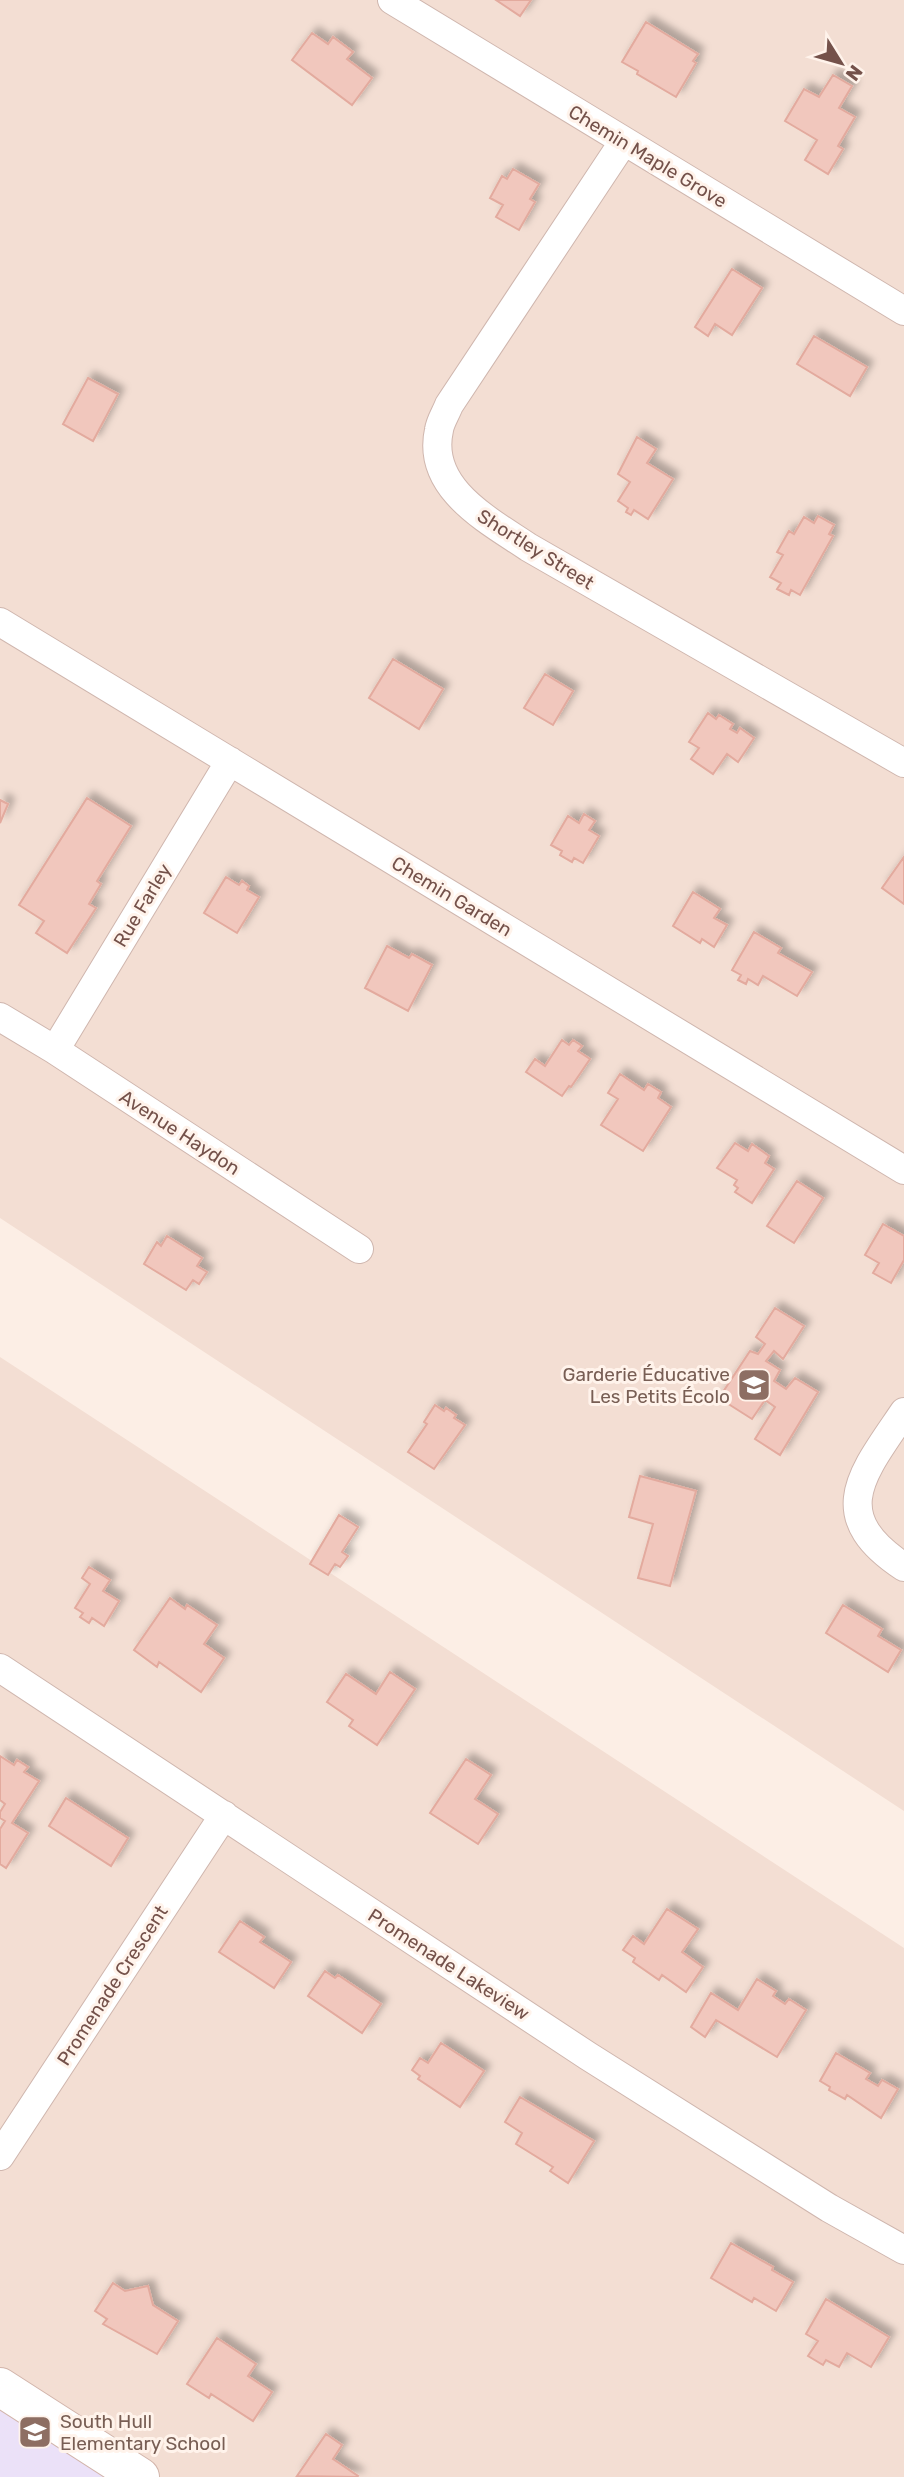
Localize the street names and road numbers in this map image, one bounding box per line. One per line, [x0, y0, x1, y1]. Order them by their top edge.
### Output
street label: Chemin Maple Grove [564, 100, 731, 213]
street label: Shortley Street [473, 504, 599, 595]
street label: Chemin Garden [387, 851, 516, 941]
street label: Rue Farley [109, 860, 176, 951]
street label: Avenue Haydon [115, 1085, 244, 1180]
street label: Promenade Crescent [52, 1900, 173, 2070]
street label: Promenade Lakeview [364, 1904, 534, 2025]

